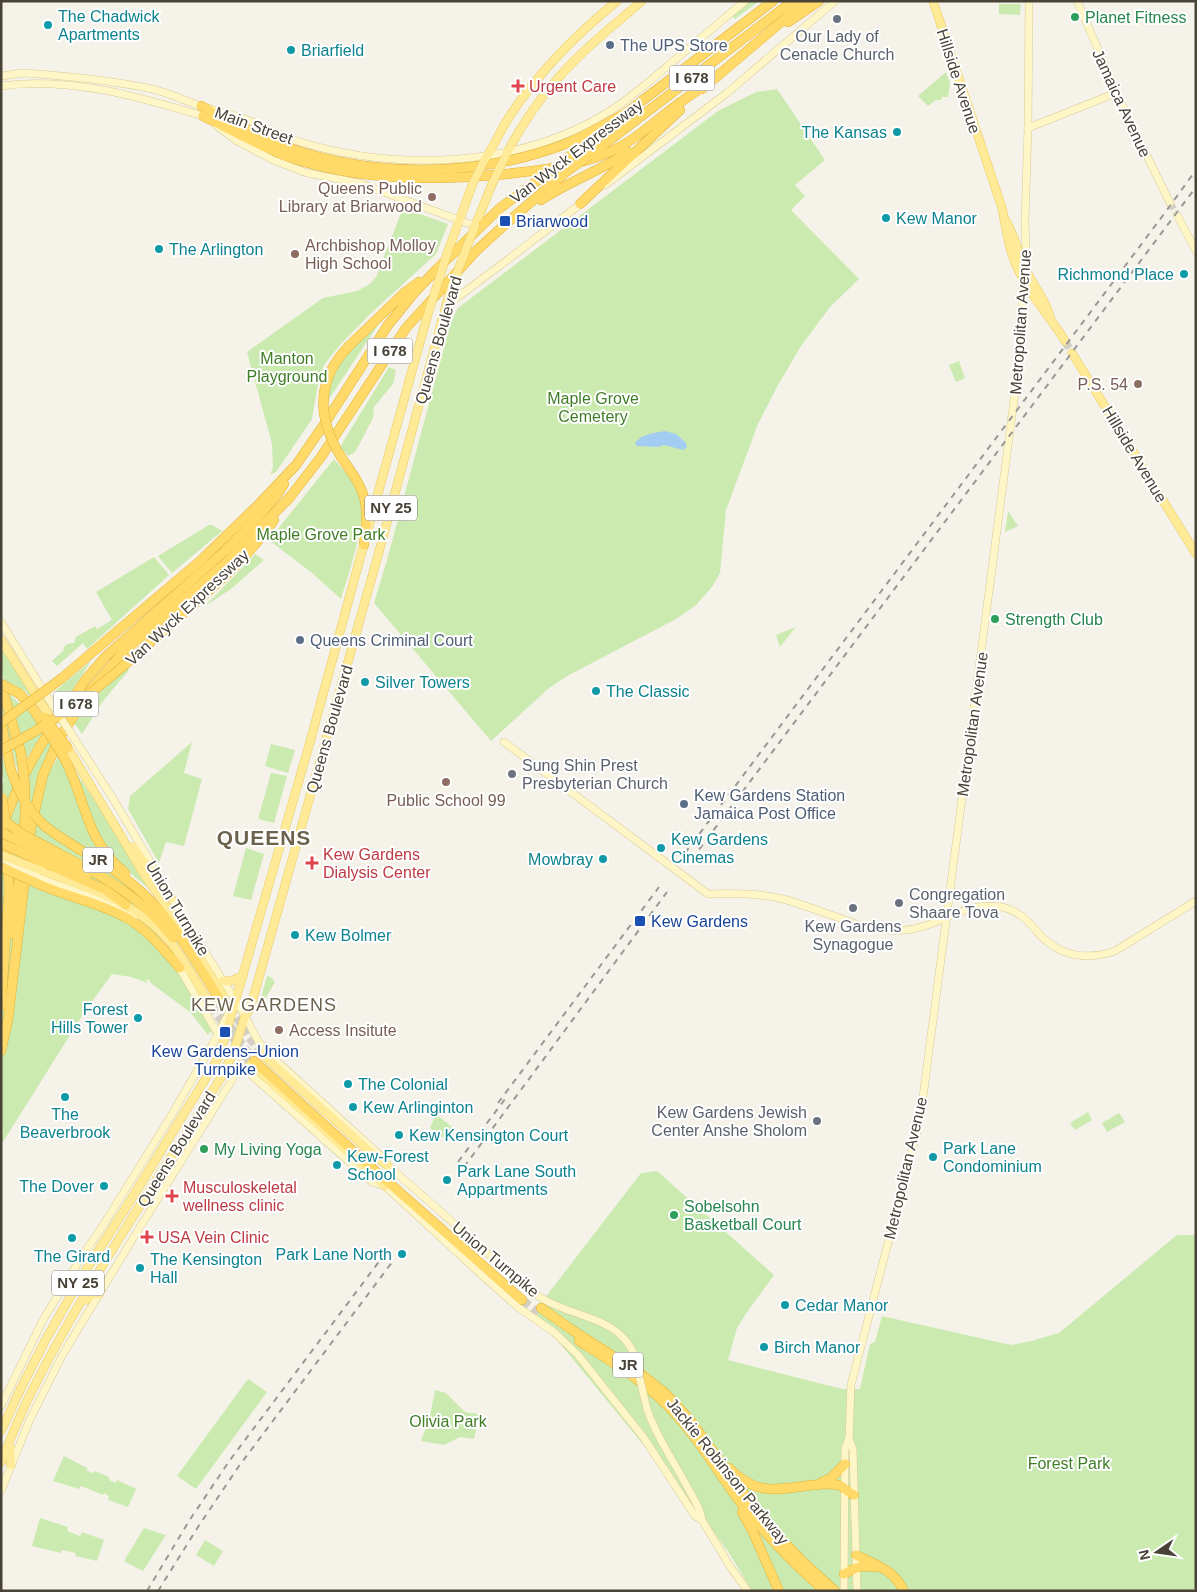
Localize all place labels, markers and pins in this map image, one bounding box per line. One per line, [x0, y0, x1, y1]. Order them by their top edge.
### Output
place label: The Chadwick Apartments [58, 8, 160, 43]
place label: Planet Fitness [1085, 9, 1186, 26]
marker: Planet Fitness [1069, 11, 1081, 23]
marker: Our Lady of Cenacle Church [831, 13, 843, 25]
marker: The Chadwick Apartments [42, 19, 54, 31]
place label: Our Lady of Cenacle Church [780, 28, 894, 63]
place label: The UPS Store [620, 37, 728, 54]
marker: The UPS Store [604, 39, 616, 51]
place label: Briarfield [301, 42, 364, 59]
marker: Briarfield [285, 44, 297, 56]
place label: Urgent Care [529, 78, 616, 95]
marker: Urgent Care [511, 79, 525, 93]
place label: The Kansas [802, 124, 887, 141]
marker: The Kansas [891, 126, 903, 138]
place label: Queens Public Library at Briarwood [279, 180, 422, 215]
marker: Queens Public Library at Briarwood [426, 191, 438, 203]
place label: Kew Manor [896, 210, 978, 227]
marker: Kew Manor [880, 212, 892, 224]
place label: Briarwood [516, 213, 588, 230]
marker: Briarwood [498, 214, 512, 228]
place label: Archbishop Molloy High School [305, 237, 436, 272]
place label: The Arlington [169, 241, 263, 258]
marker: The Arlington [153, 243, 165, 255]
marker: Archbishop Molloy High School [289, 248, 301, 260]
place label: Richmond Place [1058, 266, 1174, 283]
marker: Richmond Place [1178, 268, 1190, 280]
place label: P.S. 54 [1078, 376, 1128, 393]
marker: P.S. 54 [1132, 378, 1144, 390]
place label: Strength Club [1005, 611, 1103, 628]
marker: Strength Club [989, 613, 1001, 625]
place label: Queens Criminal Court [310, 632, 473, 649]
marker: Queens Criminal Court [294, 634, 306, 646]
place label: Silver Towers [375, 674, 470, 691]
marker: Silver Towers [359, 676, 371, 688]
place label: The Classic [606, 683, 690, 700]
marker: The Classic [590, 685, 602, 697]
place label: Sung Shin Prest Presbyterian Church [522, 757, 668, 792]
marker: Sung Shin Prest Presbyterian Church [506, 768, 518, 780]
marker: Public School 99 [440, 776, 452, 788]
place label: Kew Gardens Station Jamaica Post Office [694, 787, 845, 822]
place label: Public School 99 [386, 792, 506, 809]
marker: Kew Gardens Station Jamaica Post Office [678, 798, 690, 810]
place label: Kew Gardens Cinemas [671, 831, 768, 866]
marker: Kew Gardens Cinemas [655, 842, 667, 854]
place label: Kew Gardens Dialysis Center [323, 846, 431, 881]
place label: Mowbray [528, 851, 593, 868]
marker: Mowbray [597, 853, 609, 865]
marker: Kew Gardens Dialysis Center [305, 856, 319, 870]
place label: Congregation Shaare Tova [909, 886, 1005, 921]
marker: Congregation Shaare Tova [893, 897, 905, 909]
marker: Kew Gardens Synagogue [847, 902, 859, 914]
place label: Kew Gardens [651, 913, 748, 930]
marker: Kew Gardens [633, 914, 647, 928]
place label: Kew Gardens Synagogue [805, 918, 901, 953]
place label: Kew Bolmer [305, 927, 392, 944]
marker: Kew Bolmer [289, 929, 301, 941]
place label: Forest Hills Tower [51, 1001, 129, 1036]
marker: Forest Hills Tower [132, 1012, 144, 1024]
place label: Access Insitute [289, 1022, 397, 1039]
marker: Access Insitute [273, 1024, 285, 1036]
marker: Kew Gardens–Union Turnpike [218, 1025, 232, 1039]
place label: Kew Gardens–Union Turnpike [151, 1043, 299, 1078]
place label: The Colonial [358, 1076, 448, 1093]
marker: The Colonial [342, 1078, 354, 1090]
marker: The Beaverbrook [59, 1091, 71, 1103]
place label: Kew Arlinginton [363, 1099, 473, 1116]
marker: Kew Arlinginton [347, 1101, 359, 1113]
place label: Kew Gardens Jewish Center Anshe Sholom [651, 1104, 807, 1139]
place label: The Beaverbrook [20, 1106, 111, 1141]
marker: Kew Gardens Jewish Center Anshe Sholom [811, 1115, 823, 1127]
place label: Kew Kensington Court [409, 1127, 569, 1144]
marker: Kew Kensington Court [393, 1129, 405, 1141]
place label: Park Lane Condominium [943, 1140, 1042, 1175]
place label: My Living Yoga [214, 1141, 322, 1158]
marker: My Living Yoga [198, 1143, 210, 1155]
place label: Kew-Forest School [347, 1148, 429, 1183]
marker: Park Lane Condominium [927, 1151, 939, 1163]
marker: Kew-Forest School [331, 1159, 343, 1171]
place label: Park Lane South Appartments [457, 1163, 576, 1198]
marker: Park Lane South Appartments [441, 1174, 453, 1186]
place label: The Dover [19, 1178, 95, 1195]
place label: Musculoskeletal wellness clinic [182, 1179, 297, 1214]
marker: The Dover [98, 1180, 110, 1192]
marker: Musculoskeletal wellness clinic [165, 1189, 179, 1203]
place label: Sobelsohn Basketball Court [684, 1198, 802, 1233]
marker: Sobelsohn Basketball Court [668, 1209, 680, 1221]
place label: USA Vein Clinic [158, 1229, 269, 1246]
marker: USA Vein Clinic [140, 1230, 154, 1244]
marker: The Girard [66, 1232, 78, 1244]
place label: Park Lane North [275, 1246, 392, 1263]
place label: The Girard [34, 1248, 110, 1265]
marker: Park Lane North [396, 1248, 408, 1260]
place label: The Kensington Hall [150, 1251, 262, 1286]
marker: The Kensington Hall [134, 1262, 146, 1274]
place label: Cedar Manor [795, 1297, 889, 1314]
marker: Cedar Manor [779, 1299, 791, 1311]
place label: Birch Manor [774, 1339, 861, 1356]
marker: Birch Manor [758, 1341, 770, 1353]

